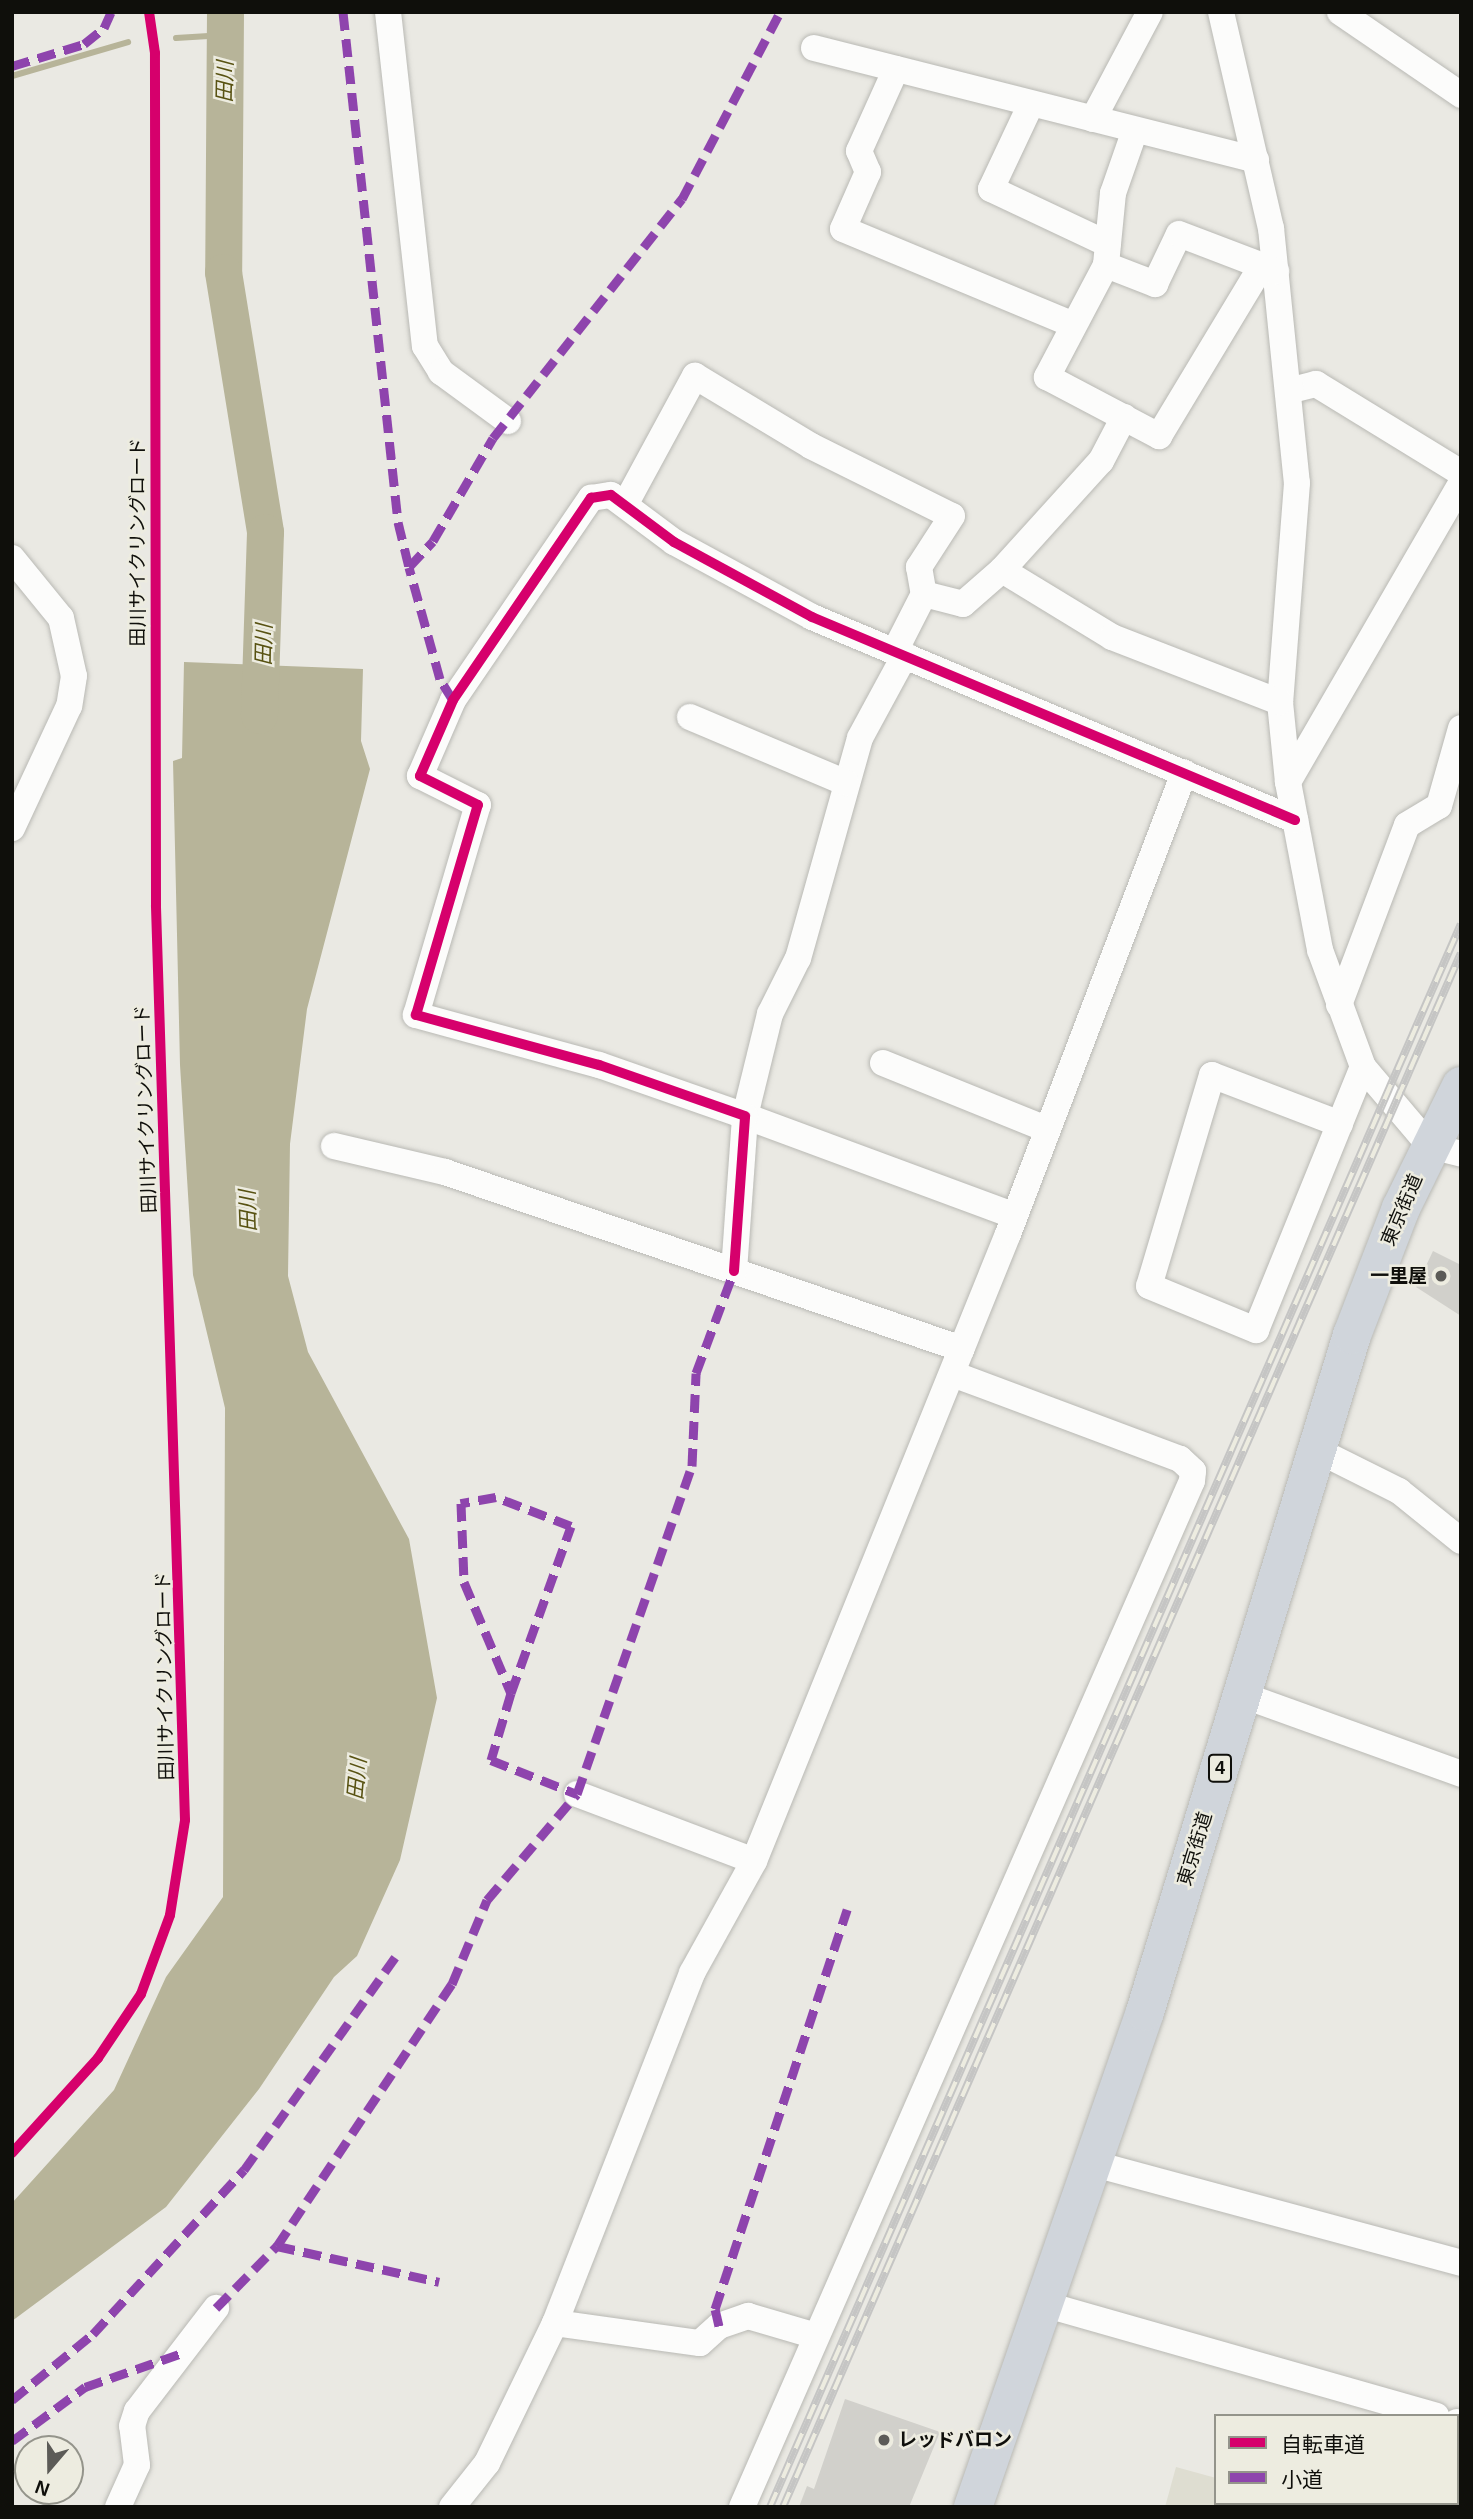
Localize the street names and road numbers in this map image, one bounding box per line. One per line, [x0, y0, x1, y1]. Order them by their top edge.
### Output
street label: 田川サイクリングロード [127, 438, 149, 646]
street label: 田川サイクリングロード [131, 1004, 161, 1214]
street label: 東京街道 [1377, 1171, 1427, 1249]
street label: 田川サイクリングロード [152, 1571, 178, 1781]
road number: 4 [1208, 1754, 1232, 1783]
street label: 東京街道 [1173, 1809, 1217, 1889]

